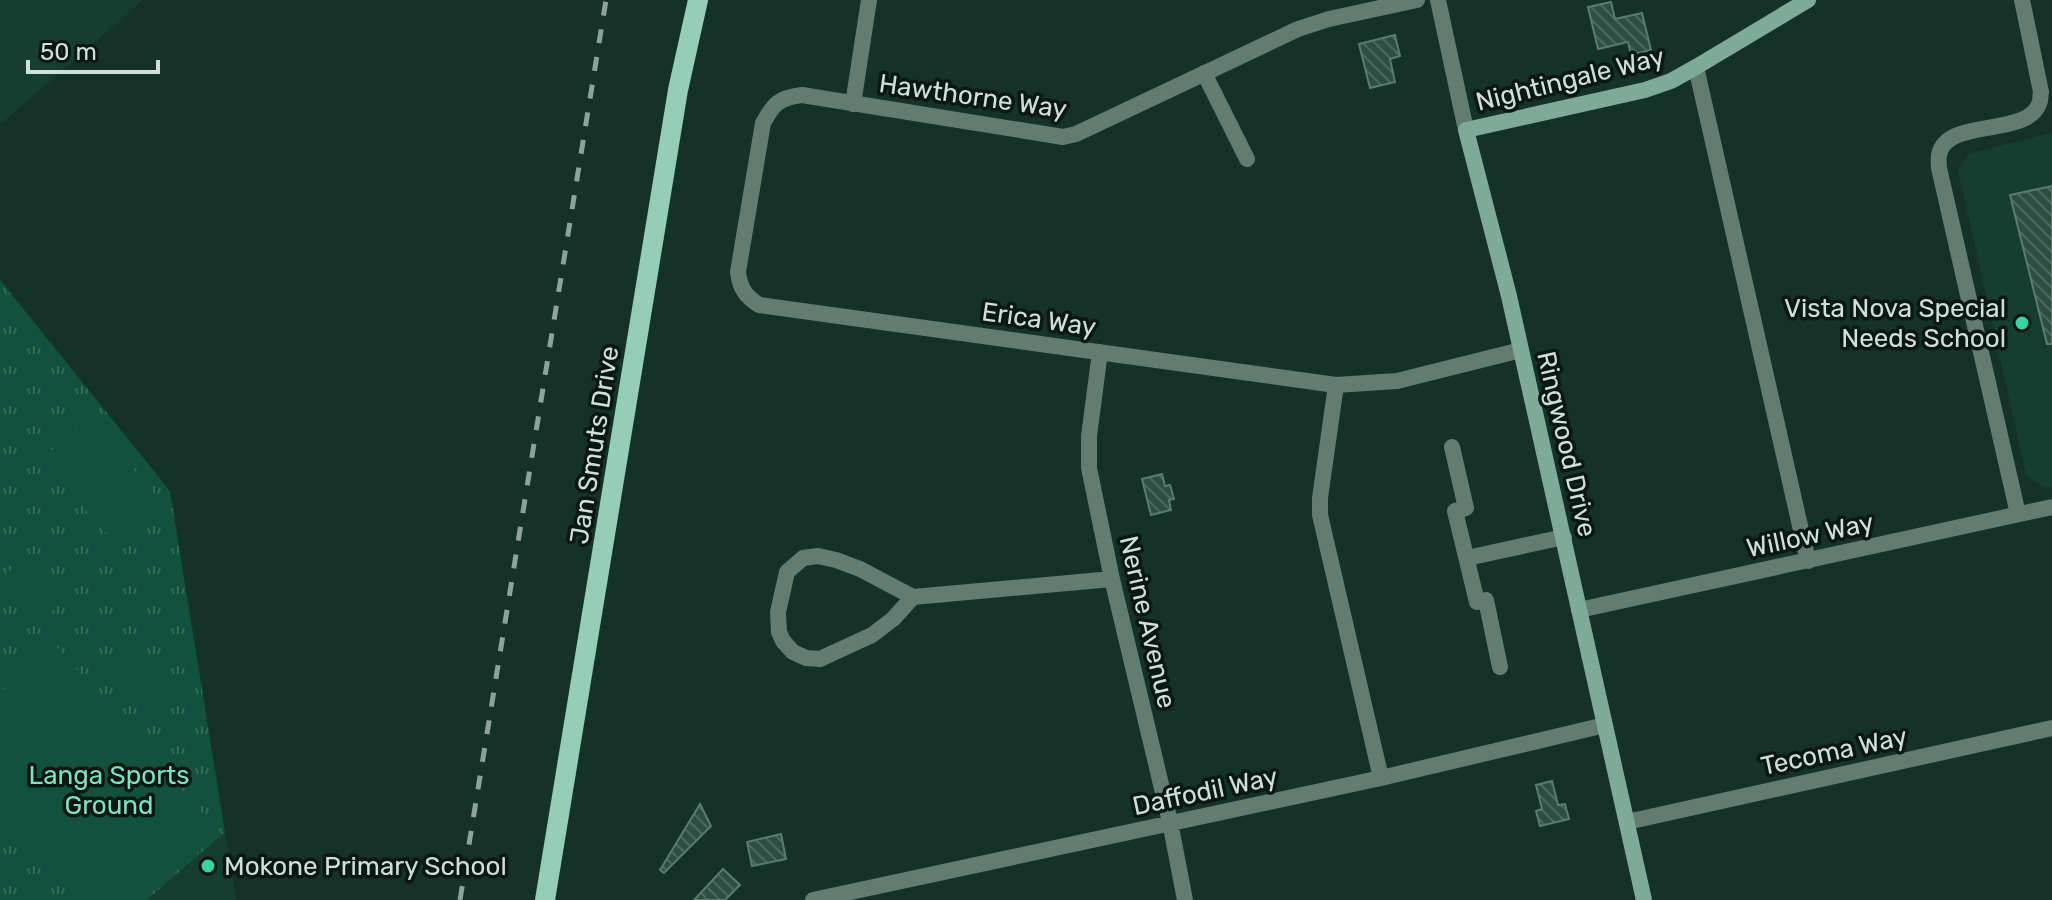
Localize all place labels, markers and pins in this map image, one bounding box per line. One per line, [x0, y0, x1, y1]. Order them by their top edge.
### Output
place label: Vista Nova Special Needs School [1784, 293, 2006, 354]
marker: Vista Nova Special Needs School [2013, 314, 2031, 332]
place label: Mokone Primary School [224, 851, 507, 882]
marker: Mokone Primary School [199, 857, 217, 875]

